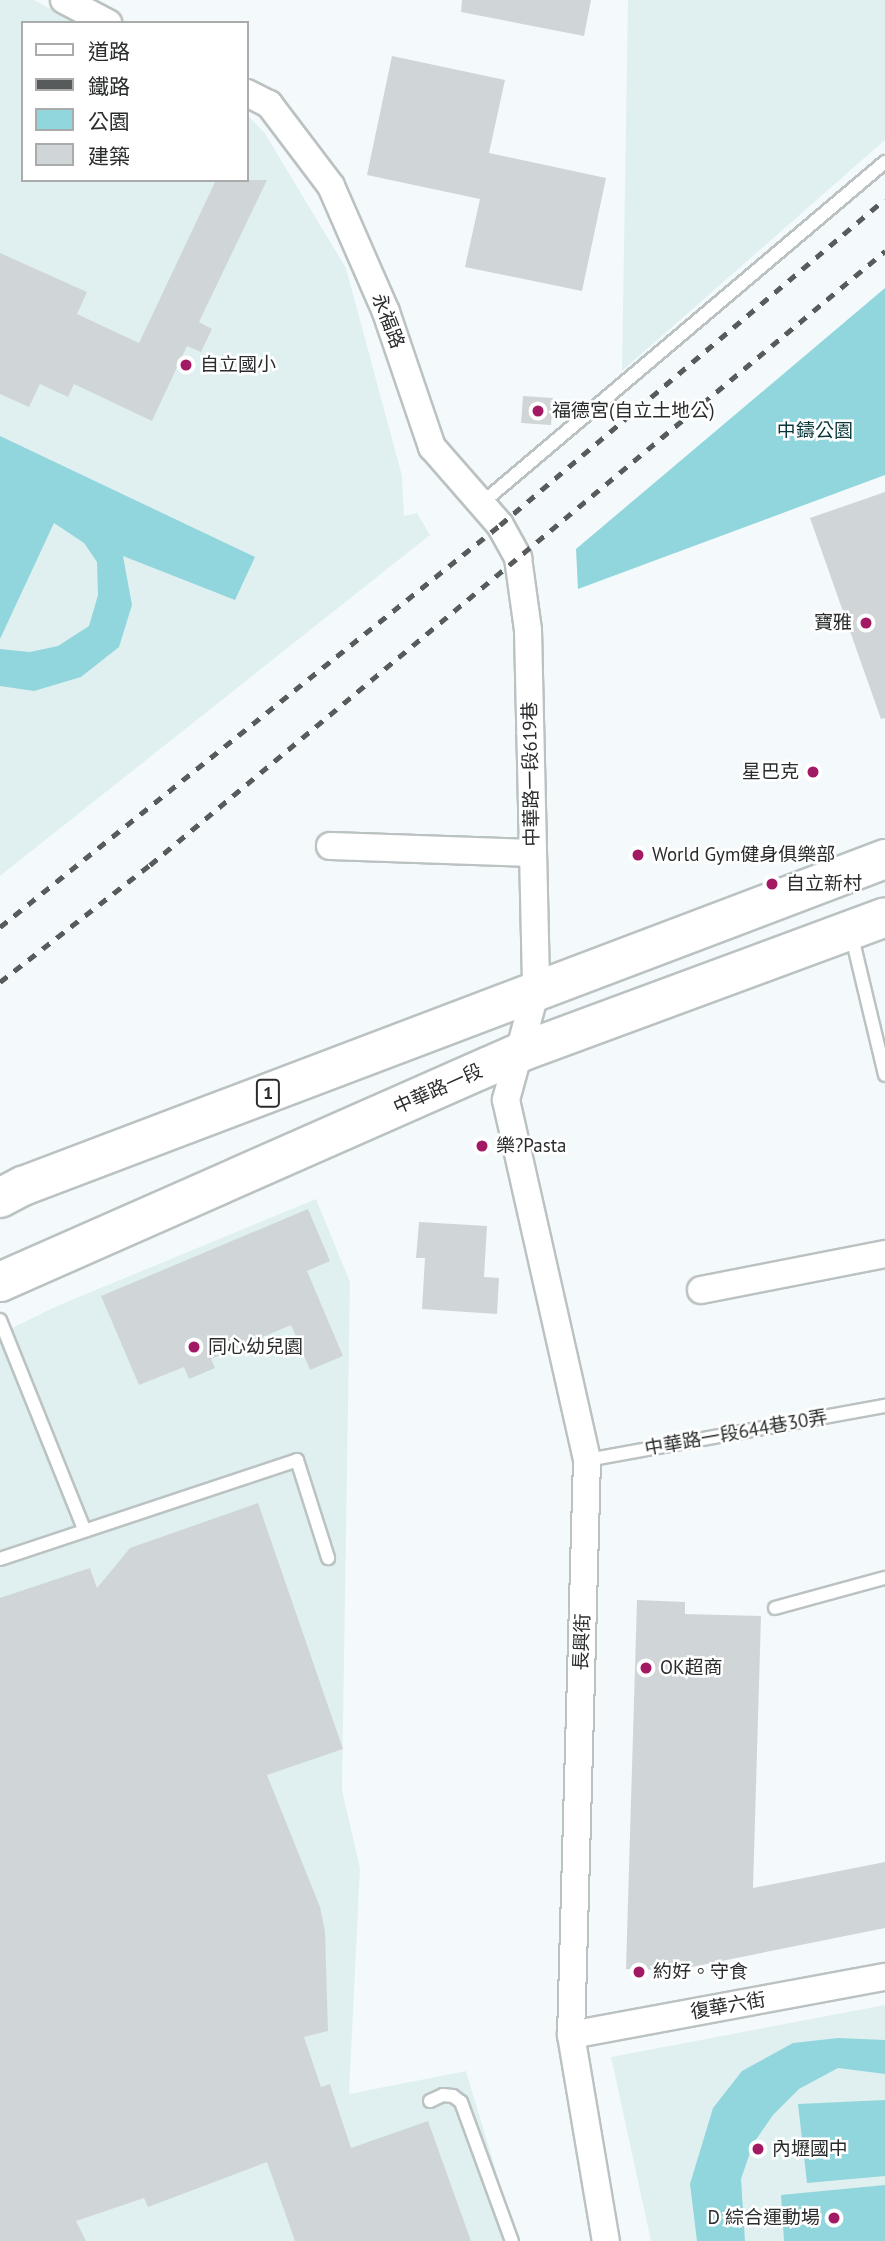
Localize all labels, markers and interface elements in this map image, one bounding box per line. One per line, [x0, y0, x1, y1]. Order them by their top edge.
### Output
legend [21, 21, 248, 182]
text: 道路 [88, 38, 130, 65]
text: 鐵路 [88, 73, 130, 100]
text: 公園 [88, 108, 130, 135]
text: 建築 [88, 143, 130, 170]
street label: 永福路 [367, 290, 409, 352]
place label: 自立國小 [200, 354, 276, 376]
marker: 自立國小 [178, 357, 194, 373]
place label: 福德宮(自立土地公) [552, 400, 715, 422]
marker: 福德宮(自立土地公) [530, 403, 546, 419]
park label: 中鑄公園 [777, 420, 853, 442]
place label: 寶雅 [814, 612, 852, 634]
marker: 寶雅 [858, 615, 874, 631]
street label: 中華路一段619巷 [518, 701, 544, 847]
place label: 星巴克 [742, 761, 799, 783]
marker: 星巴克 [805, 764, 821, 780]
place label: World Gym健身俱樂部 [652, 844, 835, 866]
marker: World Gym健身俱樂部 [630, 847, 646, 863]
place label: 自立新村 [786, 873, 862, 895]
marker: 自立新村 [764, 876, 780, 892]
street label: 中華路一段 [390, 1059, 486, 1119]
road number: 1 [256, 1078, 280, 1108]
place label: 樂?Pasta [496, 1135, 567, 1157]
marker: 樂?Pasta [474, 1138, 490, 1154]
place label: 同心幼兒園 [208, 1336, 303, 1358]
marker: 同心幼兒園 [186, 1339, 202, 1355]
street label: 中華路一段644巷30弄 [643, 1406, 829, 1460]
street label: 長興街 [570, 1613, 594, 1671]
place label: OK超商 [660, 1657, 723, 1679]
marker: OK超商 [638, 1660, 654, 1676]
place label: 約好。守食 [653, 1961, 748, 1983]
marker: 約好。守食 [631, 1964, 647, 1980]
street label: 復華六街 [689, 1988, 767, 2024]
place label: 內壢國中 [772, 2138, 848, 2160]
marker: 內壢國中 [750, 2141, 766, 2157]
place label: D 綜合運動場 [708, 2207, 820, 2229]
marker: D 綜合運動場 [826, 2210, 842, 2226]

